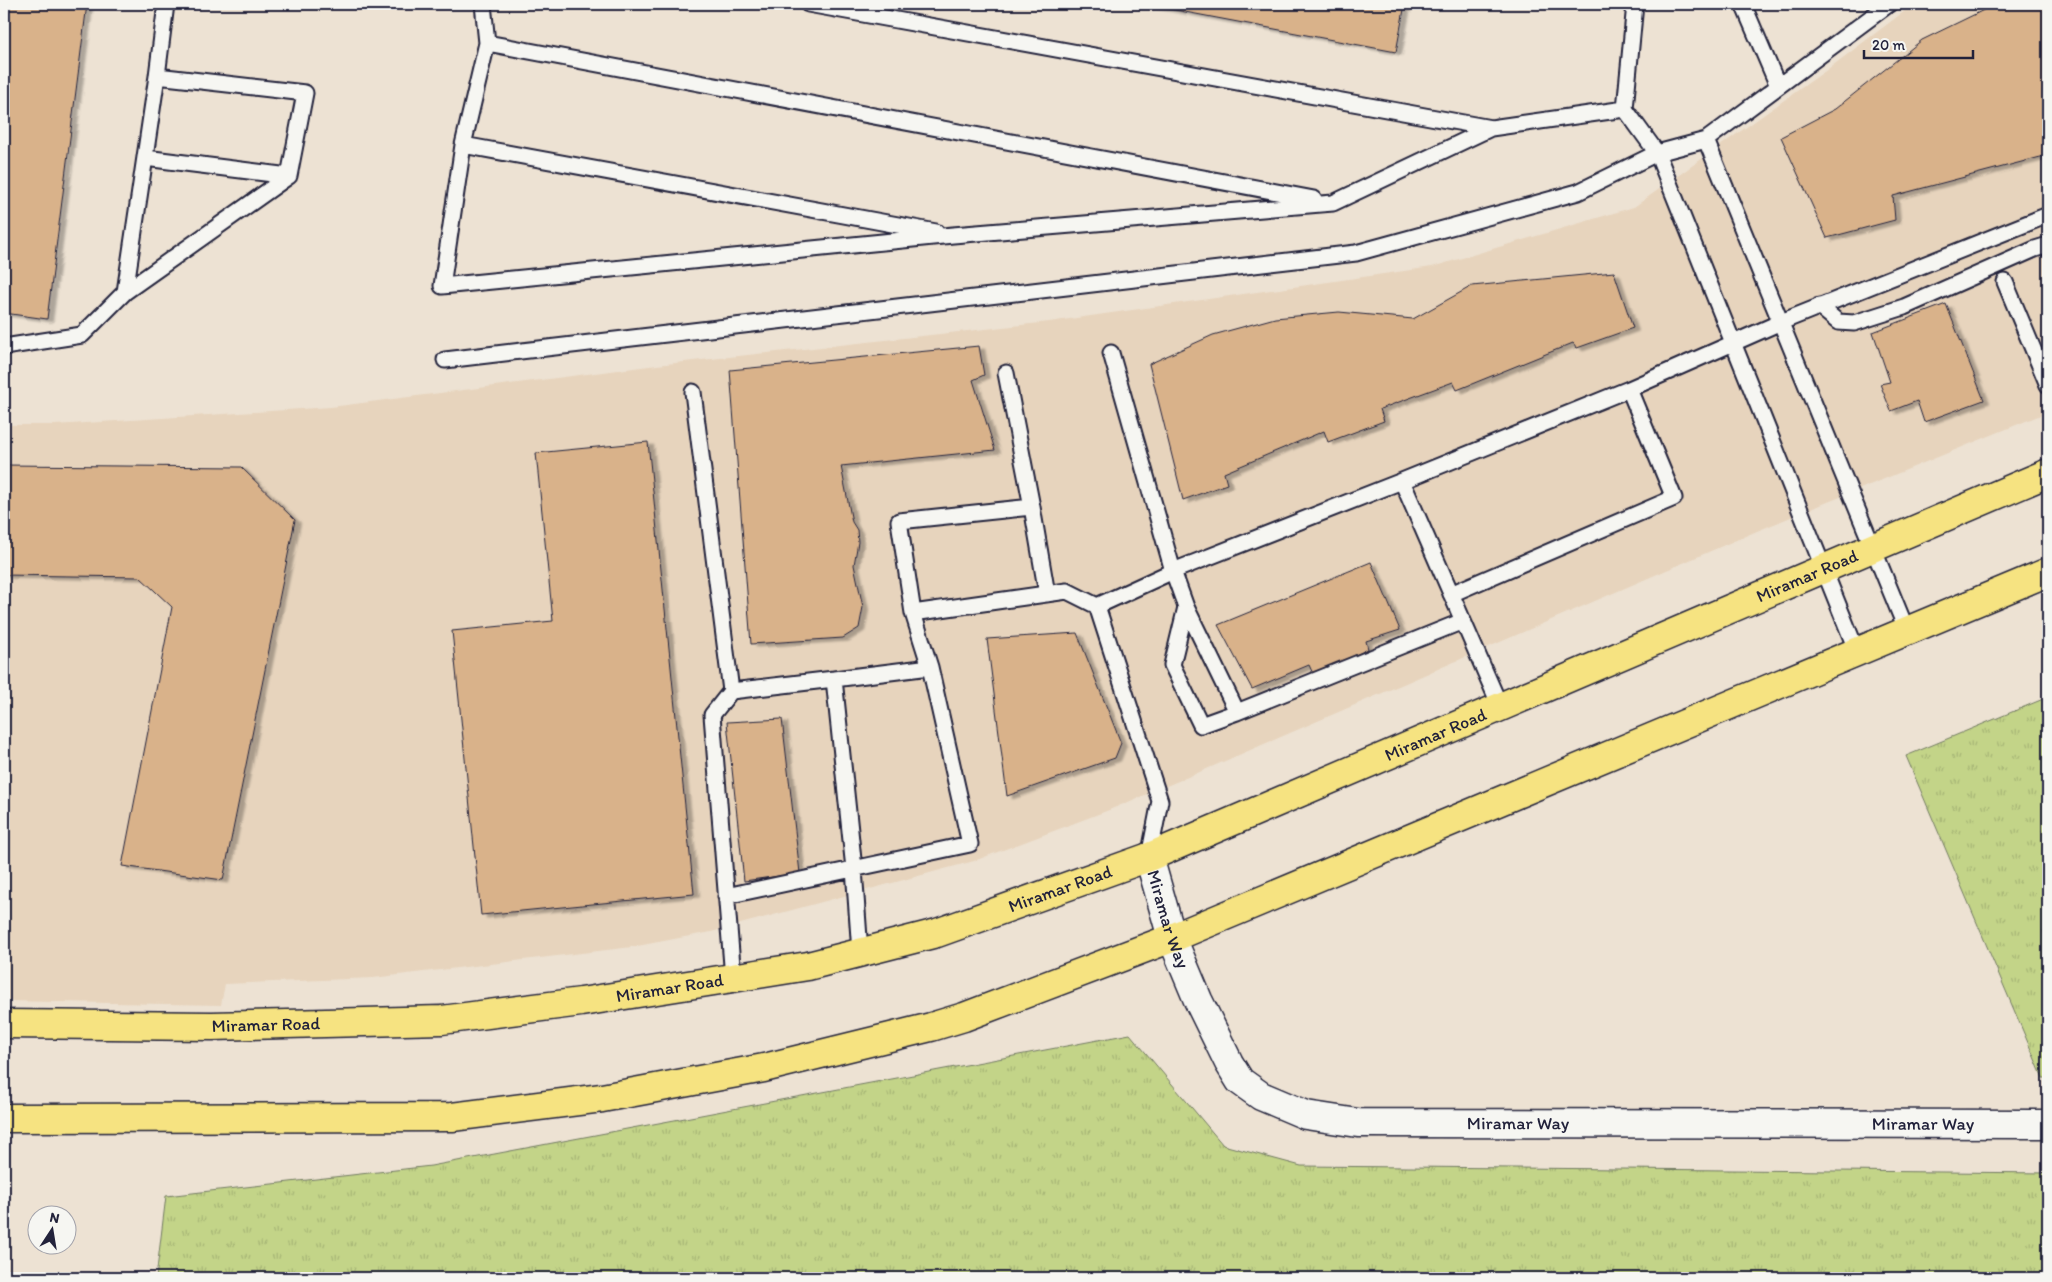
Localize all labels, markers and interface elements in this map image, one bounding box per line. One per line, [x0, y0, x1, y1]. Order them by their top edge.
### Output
scale bar [1864, 28, 1973, 60]
text: 20 m [1872, 36, 1906, 54]
street label: Miramar Road [1753, 544, 1861, 607]
street label: Miramar Road [1381, 703, 1490, 766]
street label: Miramar Road [1005, 860, 1115, 918]
street label: Miramar Way [1142, 867, 1195, 972]
street label: Miramar Road [614, 969, 725, 1007]
street label: Miramar Road [211, 1012, 321, 1037]
street label: Miramar Way [1467, 1112, 1570, 1134]
street label: Miramar Way [1872, 1113, 1975, 1135]
north arrow [28, 1204, 78, 1254]
text: N [48, 1208, 61, 1227]

